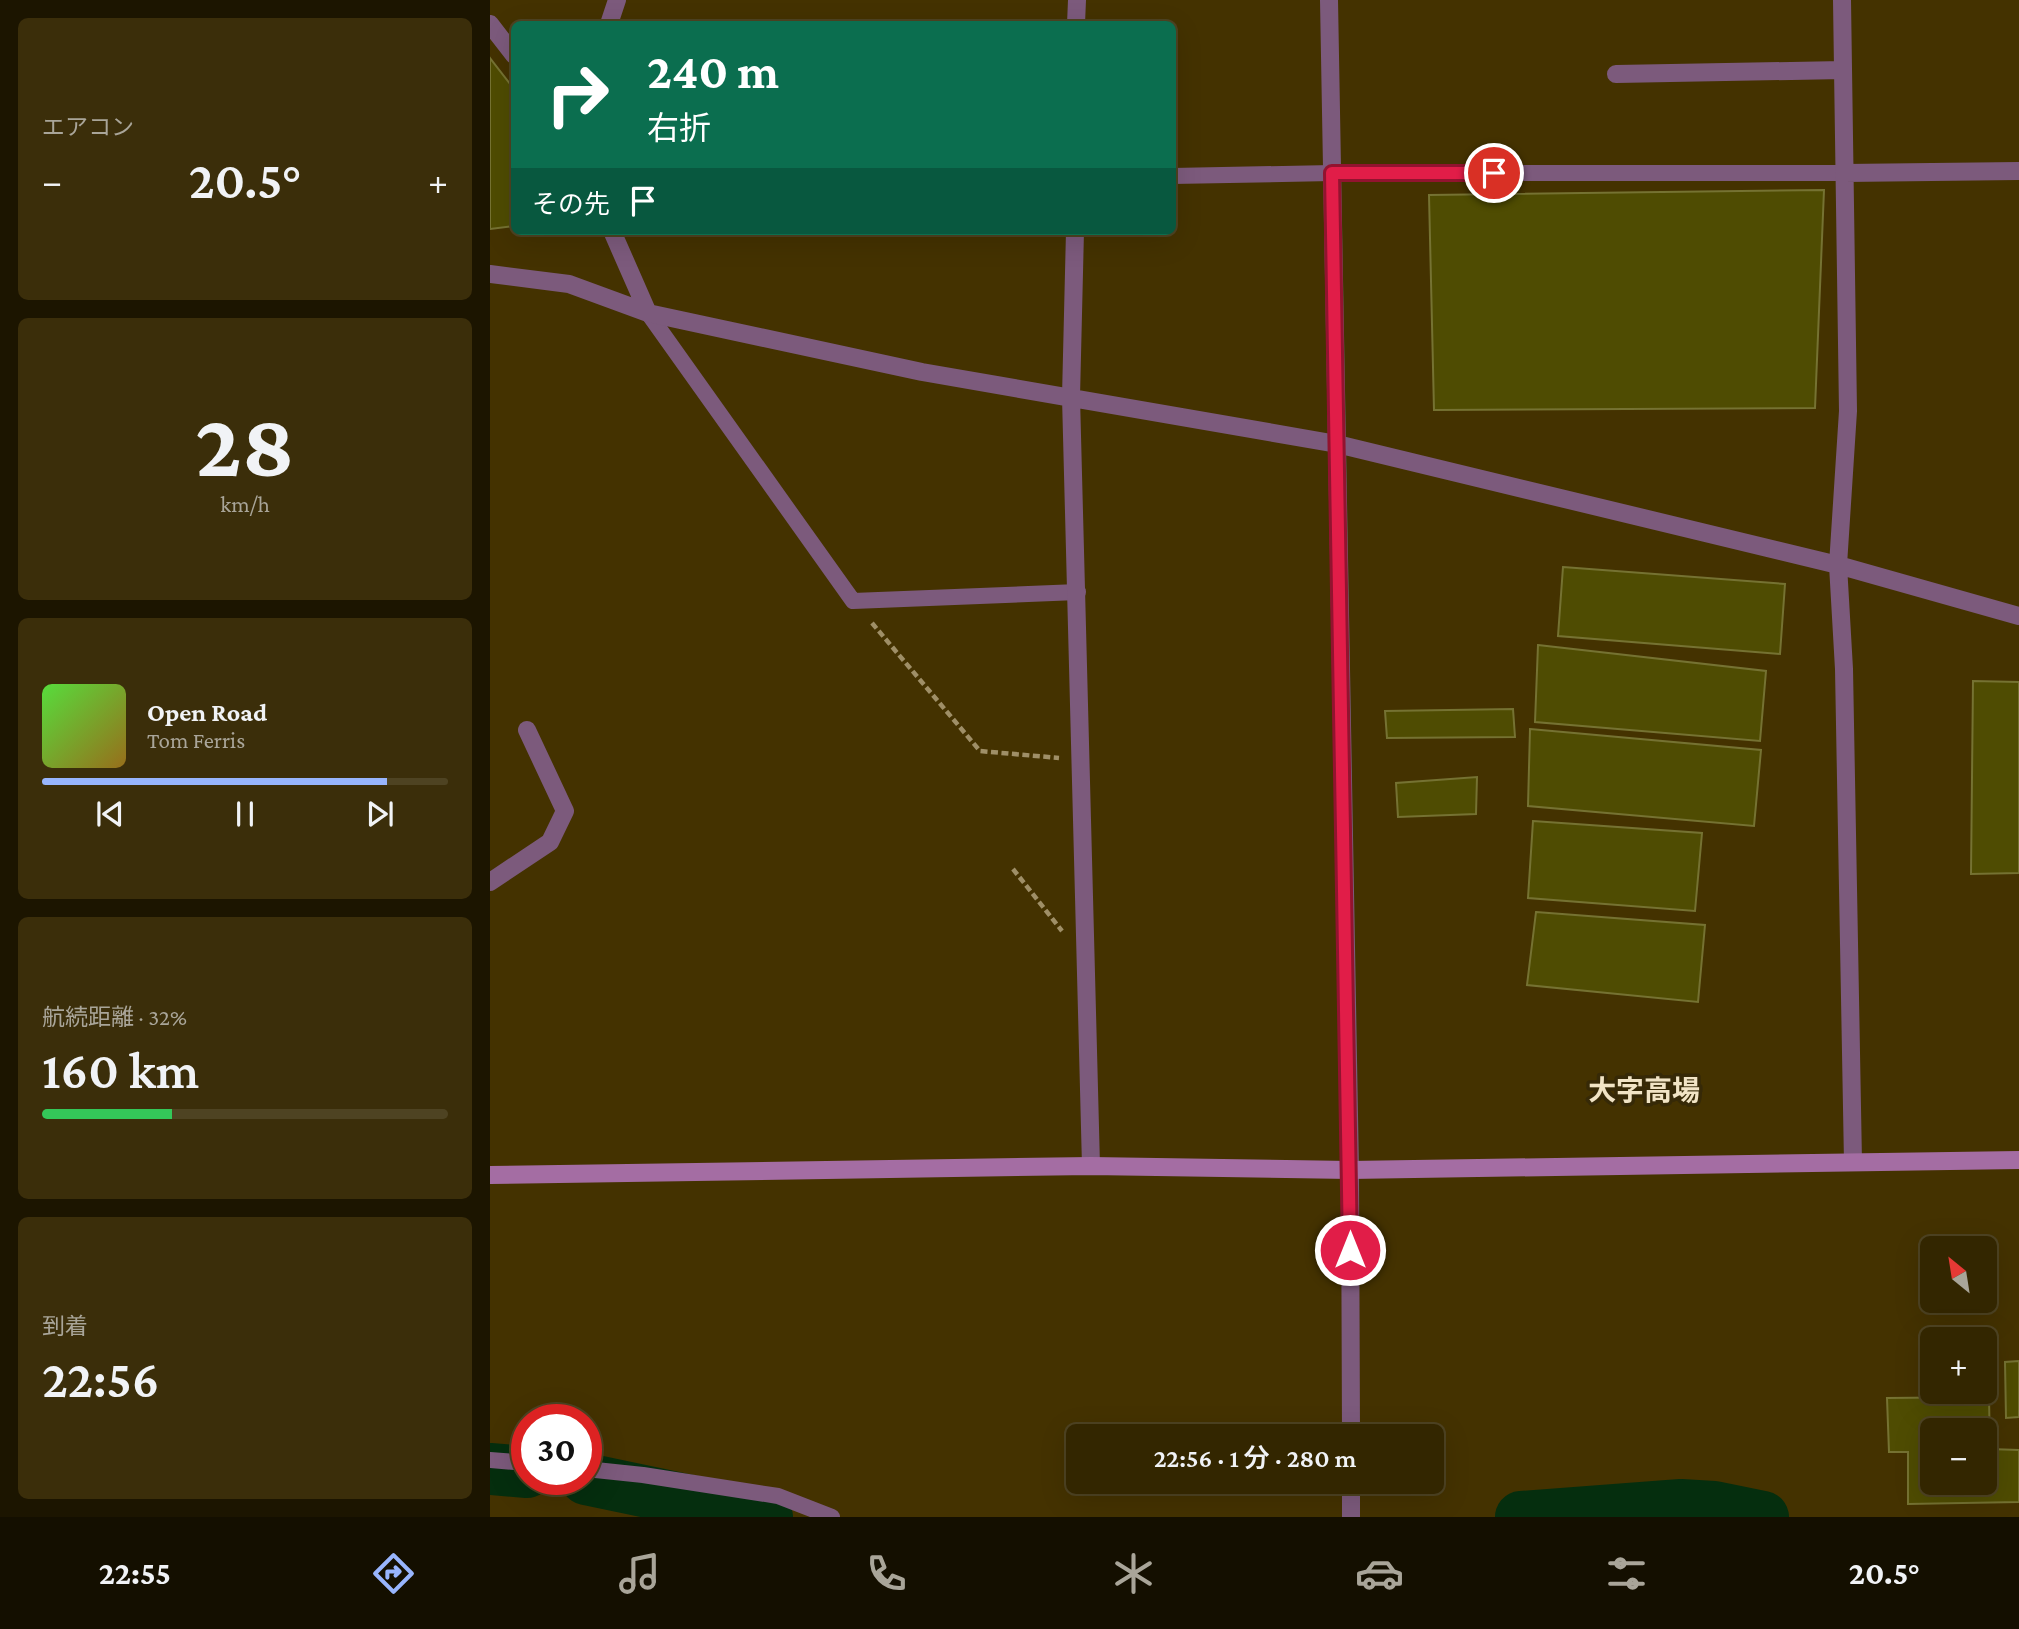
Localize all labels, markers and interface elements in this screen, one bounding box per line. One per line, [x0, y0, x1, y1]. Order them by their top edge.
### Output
text: 240 m [647, 44, 779, 99]
icon: right [532, 49, 623, 140]
text: 右折 [647, 110, 711, 146]
text: エアコン [42, 114, 134, 140]
pin [1464, 143, 1524, 203]
text: 20.5° [189, 151, 301, 209]
icon: arrive [1475, 154, 1513, 192]
text: − [42, 160, 62, 202]
text: + [428, 160, 448, 202]
icon: arrive [624, 182, 662, 220]
text: その先 [532, 190, 610, 219]
text: 28 [195, 394, 295, 496]
text: km/h [220, 491, 270, 517]
text: Open Road [147, 698, 267, 727]
text: Tom Ferris [147, 727, 245, 753]
icon: previous [91, 795, 129, 833]
icon: pause [226, 795, 264, 833]
icon: next [361, 795, 399, 833]
text: 航続距離 · 32% [42, 1004, 187, 1030]
text: 160 km [42, 1041, 199, 1099]
district label: 大字高場 [1588, 1075, 1700, 1106]
position arrow [1313, 1213, 1387, 1287]
north arrow [1920, 1236, 1997, 1312]
map controls [1920, 1236, 1997, 1495]
text: 到着 [42, 1313, 88, 1339]
button: + [1920, 1327, 1997, 1404]
text: 22:56 [42, 1350, 159, 1408]
speed limit sign: 30 [511, 1404, 602, 1495]
button: − [1920, 1418, 1997, 1495]
text: 22:56 · 1 分 · 280 m [1154, 1444, 1356, 1473]
icon: directions [369, 1549, 418, 1598]
icon: music [615, 1549, 664, 1598]
icon: phone [862, 1549, 911, 1598]
icon: climate [1109, 1549, 1158, 1598]
icon: car [1355, 1549, 1404, 1598]
icon: filters [1602, 1549, 1651, 1598]
text: 22:55 [99, 1555, 171, 1591]
text: 20.5° [1849, 1555, 1920, 1591]

